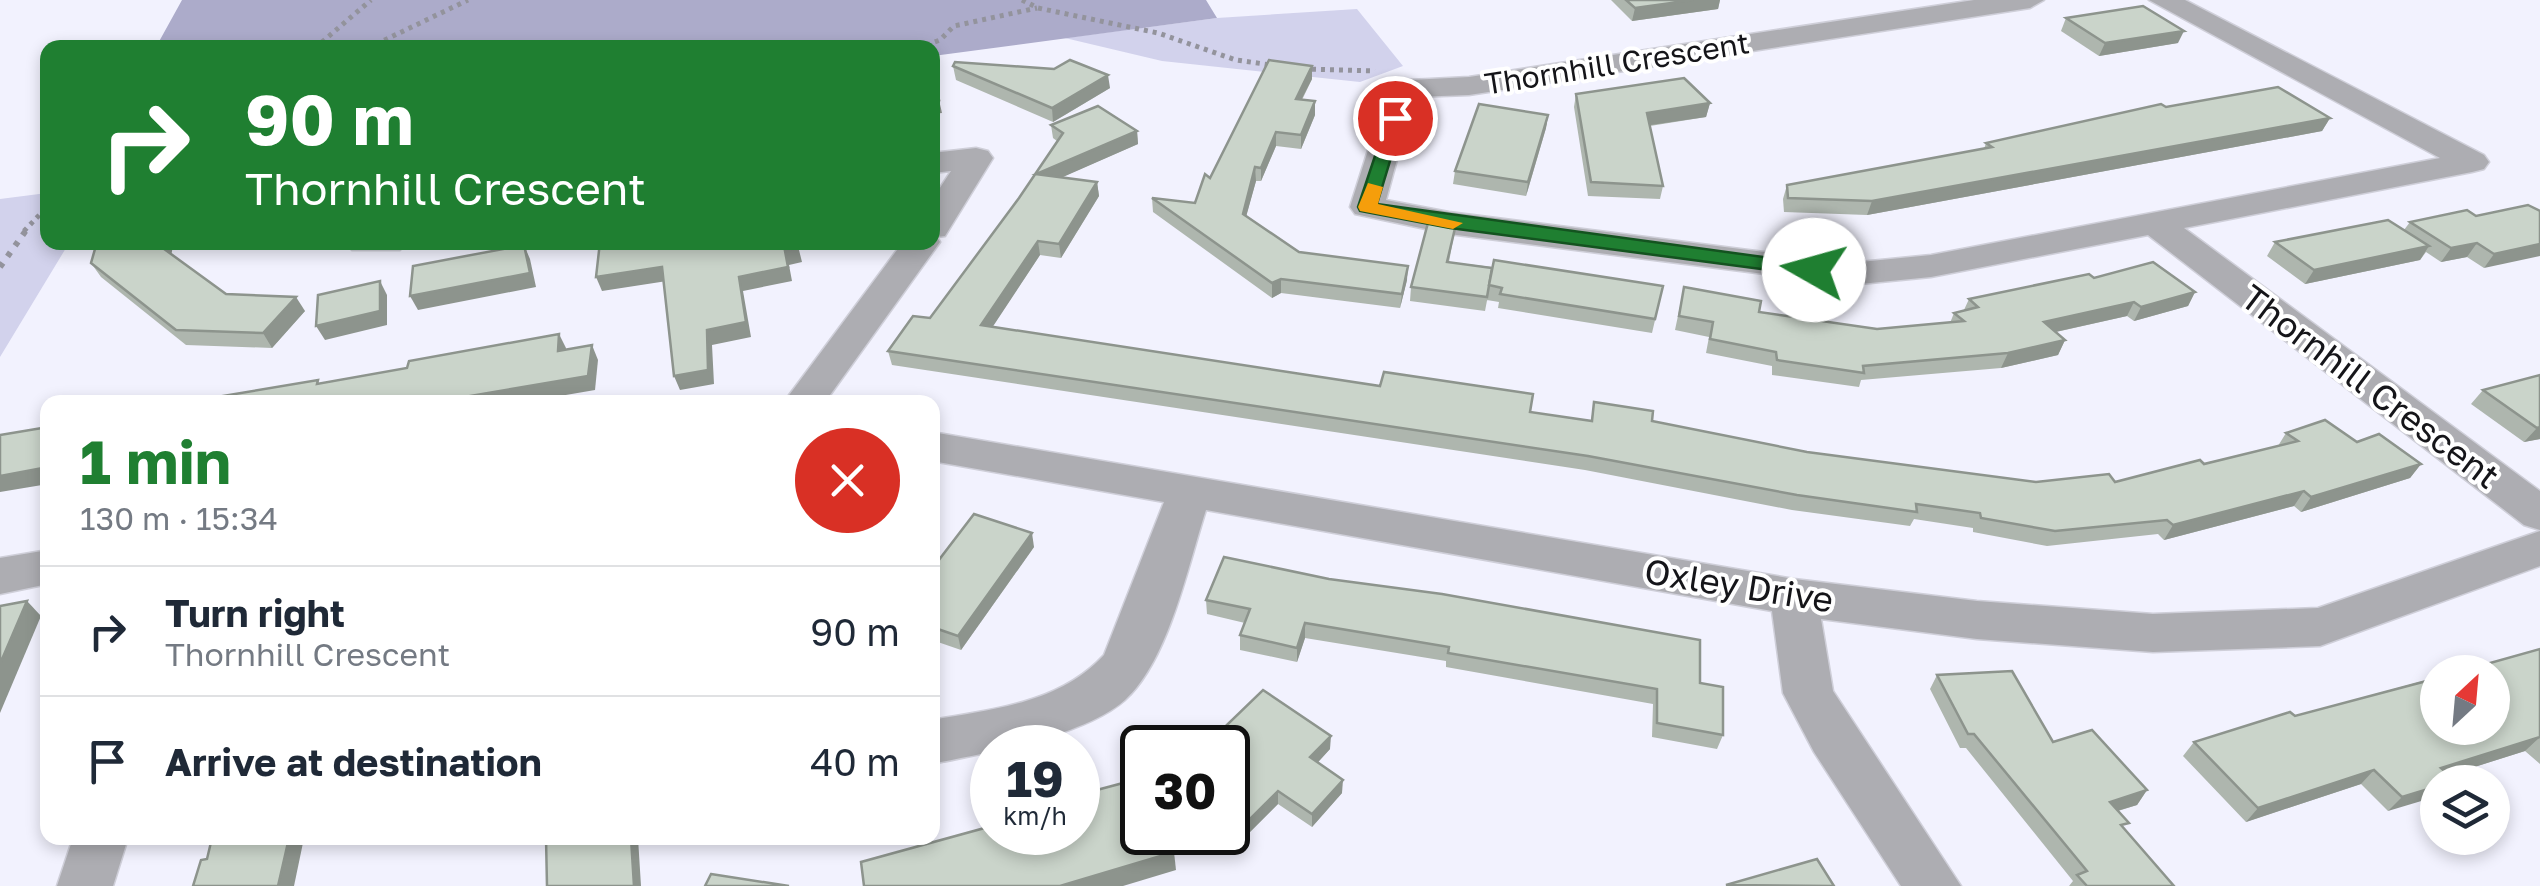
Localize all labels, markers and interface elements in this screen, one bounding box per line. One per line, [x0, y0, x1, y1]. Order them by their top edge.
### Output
street label: Thornhill Crescent [1482, 24, 1752, 102]
text: 90 m [245, 76, 414, 160]
pin [1353, 76, 1438, 161]
icon: right [80, 80, 210, 210]
icon: arrive [1368, 91, 1423, 146]
text: Thornhill Crescent [245, 161, 646, 215]
position arrow [1762, 218, 1866, 322]
street label: Thornhill Crescent [2233, 276, 2508, 497]
text: 1 min [80, 425, 231, 497]
button: close [795, 428, 900, 533]
text: 130 m · 15:34 [80, 499, 278, 537]
street label: Oxley Drive [1642, 549, 1836, 621]
text: Turn right [165, 590, 345, 635]
icon: right [80, 604, 135, 659]
text: 90 m [810, 609, 900, 654]
text: Thornhill Crescent [165, 635, 450, 673]
north arrow [2420, 655, 2510, 745]
map controls [2420, 655, 2510, 855]
speed limit sign: 30 [1120, 725, 1250, 855]
icon: arrive [80, 734, 135, 789]
text: Arrive at destination [165, 739, 542, 784]
text: 40 m [810, 739, 900, 784]
text: 19 [1006, 748, 1064, 808]
button: layers [2420, 765, 2510, 855]
text: km/h [1003, 800, 1067, 831]

